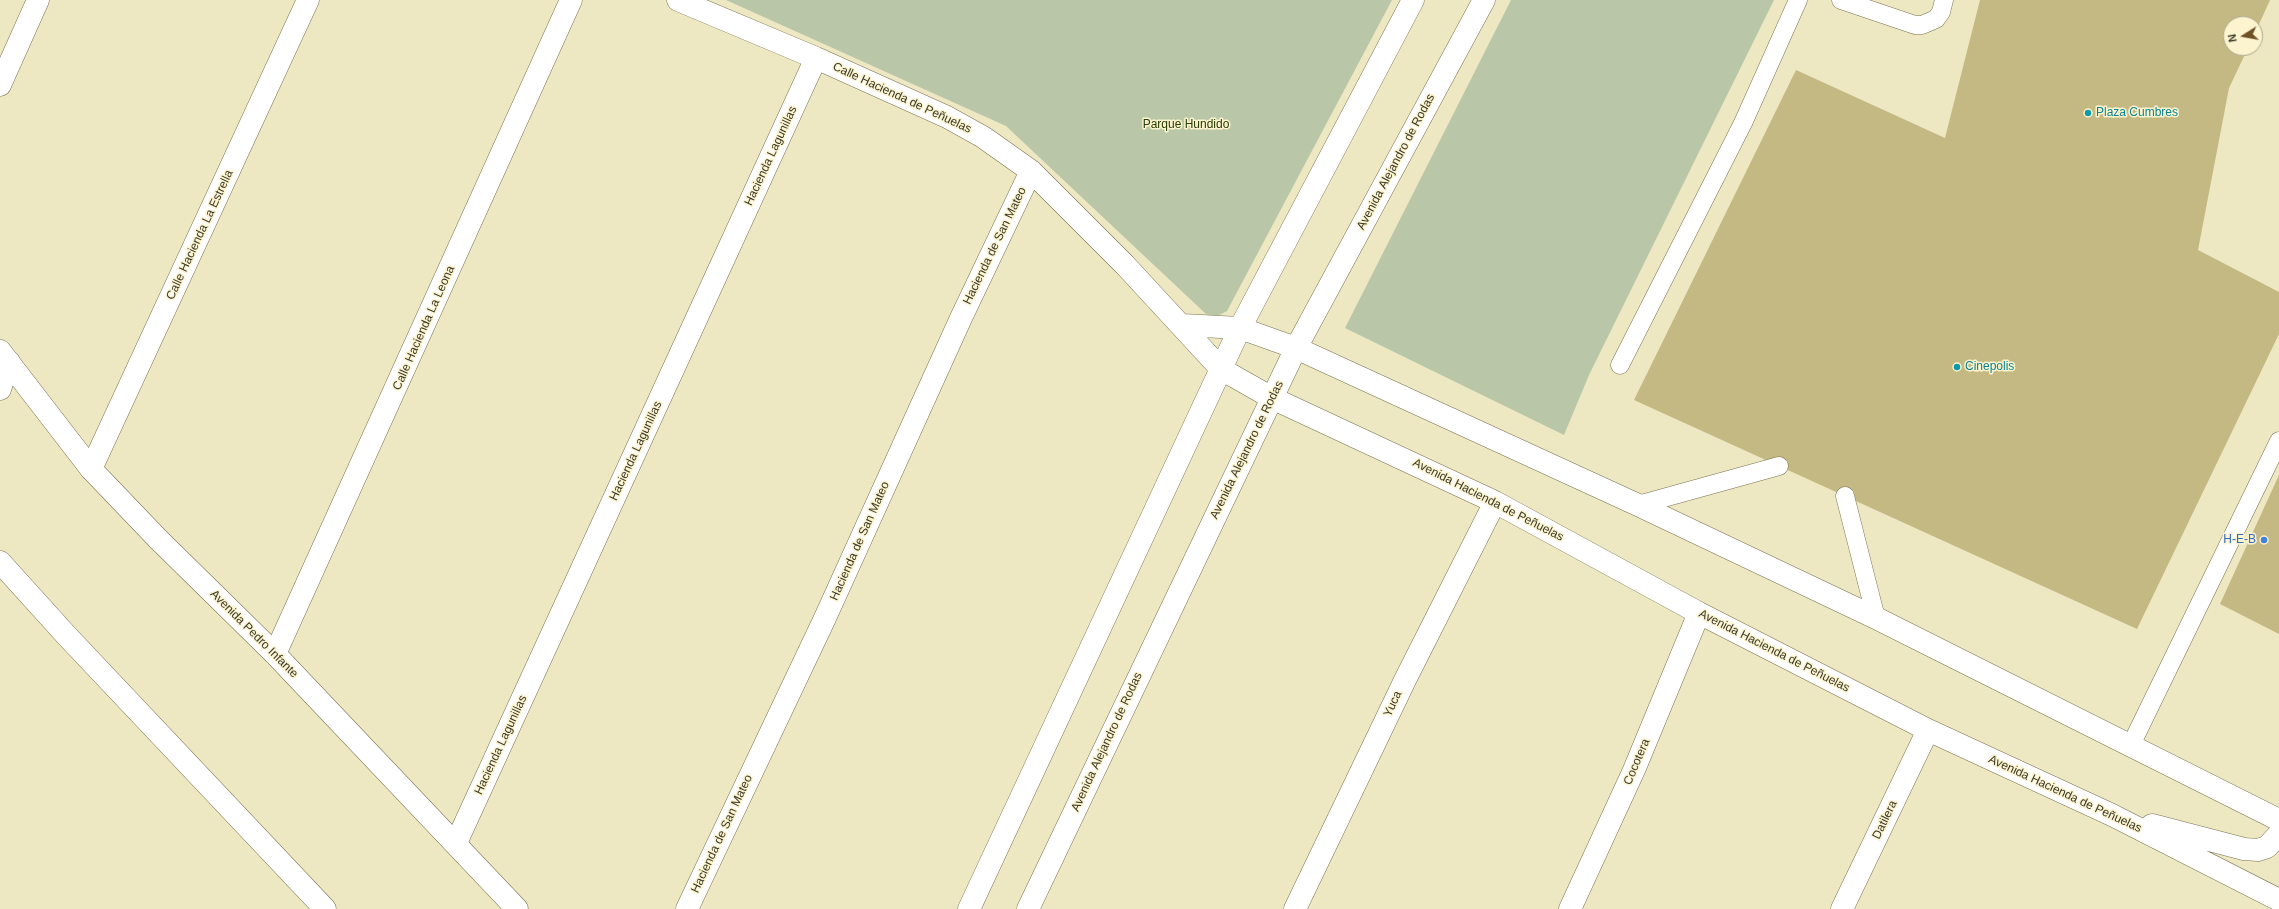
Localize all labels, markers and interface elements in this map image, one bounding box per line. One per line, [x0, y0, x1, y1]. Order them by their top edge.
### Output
north arrow [2223, 16, 2263, 56]
text: N [2226, 33, 2239, 43]
street label: Calle Hacienda de Peñuelas [830, 59, 974, 137]
street label: Avenida Alejandro de Rodas [1354, 92, 1438, 232]
street label: Hacienda Lagunillas [742, 104, 800, 208]
place label: Plaza Cumbres [2096, 106, 2178, 120]
marker: Plaza Cumbres [2083, 108, 2093, 118]
park label: Parque Hundido [1143, 118, 1229, 132]
street label: Calle Hacienda La Estrella [164, 168, 236, 302]
street label: Hacienda de San Mateo [960, 185, 1030, 307]
street label: Calle Hacienda La Leona [390, 264, 458, 392]
place label: Cinepolis [1965, 360, 2014, 374]
marker: Cinepolis [1952, 362, 1962, 372]
street label: Avenida Alejandro de Rodas [1207, 379, 1287, 521]
street label: Hacienda Lagunillas [607, 399, 665, 503]
street label: Avenida Hacienda de Peñuelas [1410, 456, 1566, 544]
street label: Hacienda de San Mateo [827, 479, 893, 603]
place label: H-E-B [2223, 533, 2256, 547]
marker: H-E-B [2259, 535, 2269, 545]
street label: Avenida Pedro Infante [207, 587, 301, 681]
street label: Avenida Hacienda de Peñuelas [1696, 607, 1852, 695]
street label: Avenida Alejandro de Rodas [1068, 670, 1146, 814]
street label: Yuca [1381, 689, 1405, 719]
street label: Hacienda Lagunillas [472, 693, 530, 797]
street label: Cocotera [1621, 737, 1653, 787]
street label: Avenida Hacienda de Peñuelas [1986, 752, 2144, 836]
street label: Hacienda de San Mateo [688, 773, 756, 895]
street label: Datilera [1869, 798, 1901, 842]

